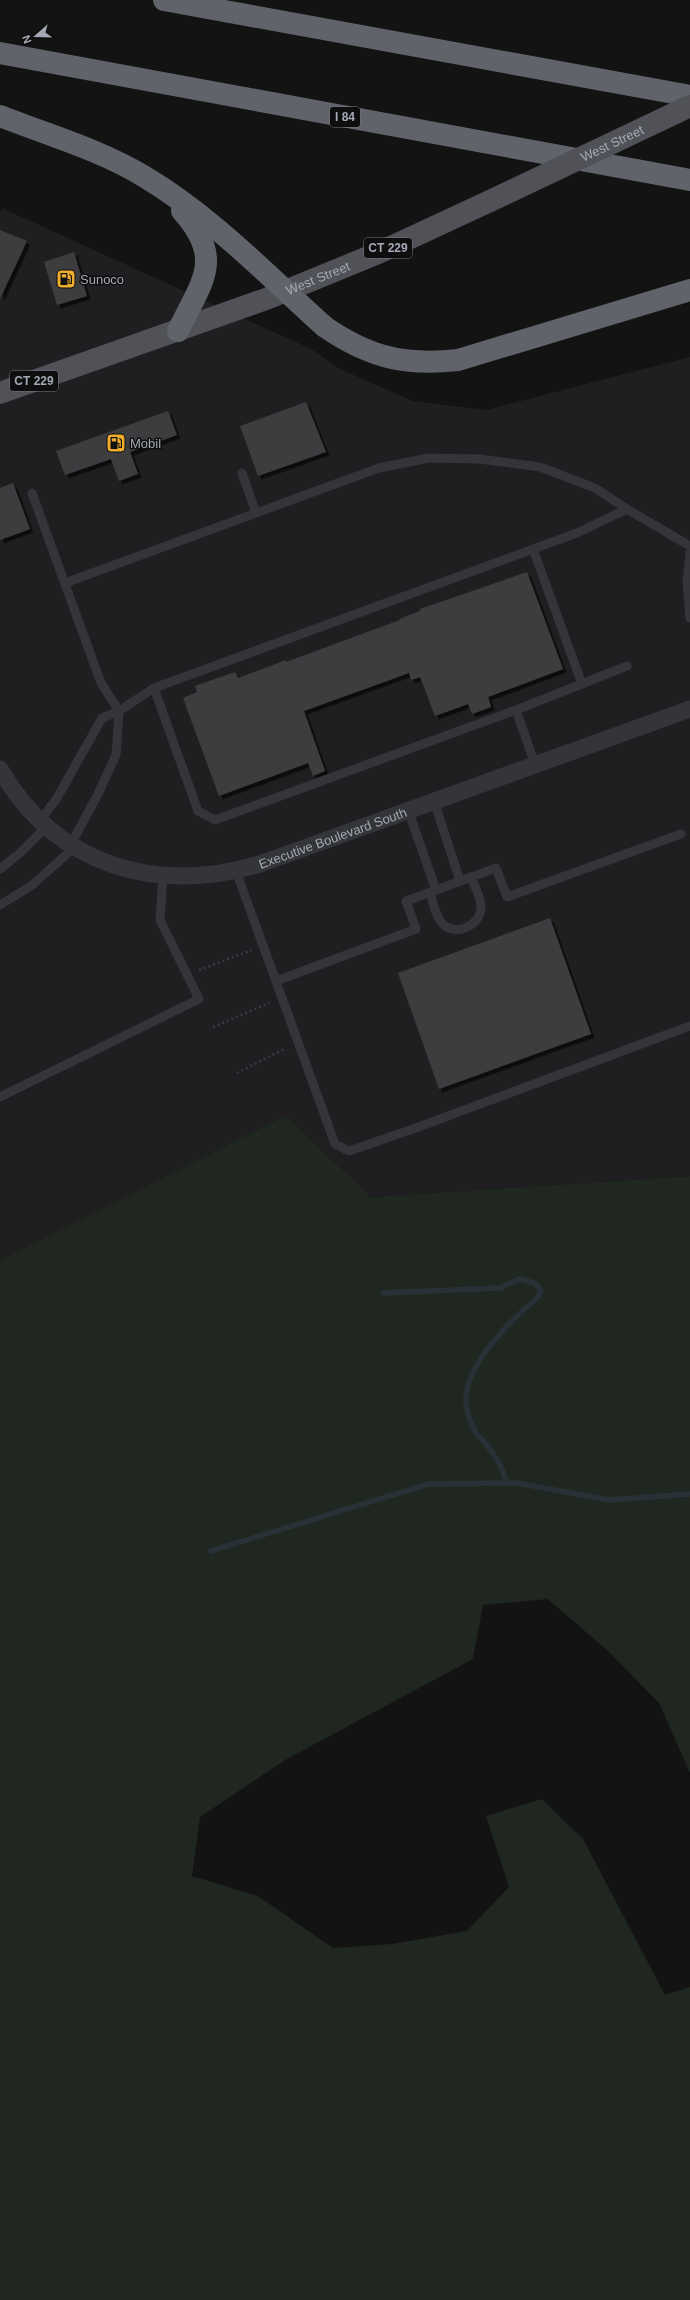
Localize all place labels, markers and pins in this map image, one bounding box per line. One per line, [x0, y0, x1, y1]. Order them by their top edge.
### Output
fuel station icon: Sunoco [55, 268, 77, 290]
place label: Sunoco [80, 272, 124, 287]
fuel station icon: Mobil [105, 432, 127, 454]
place label: Mobil [130, 436, 161, 451]

